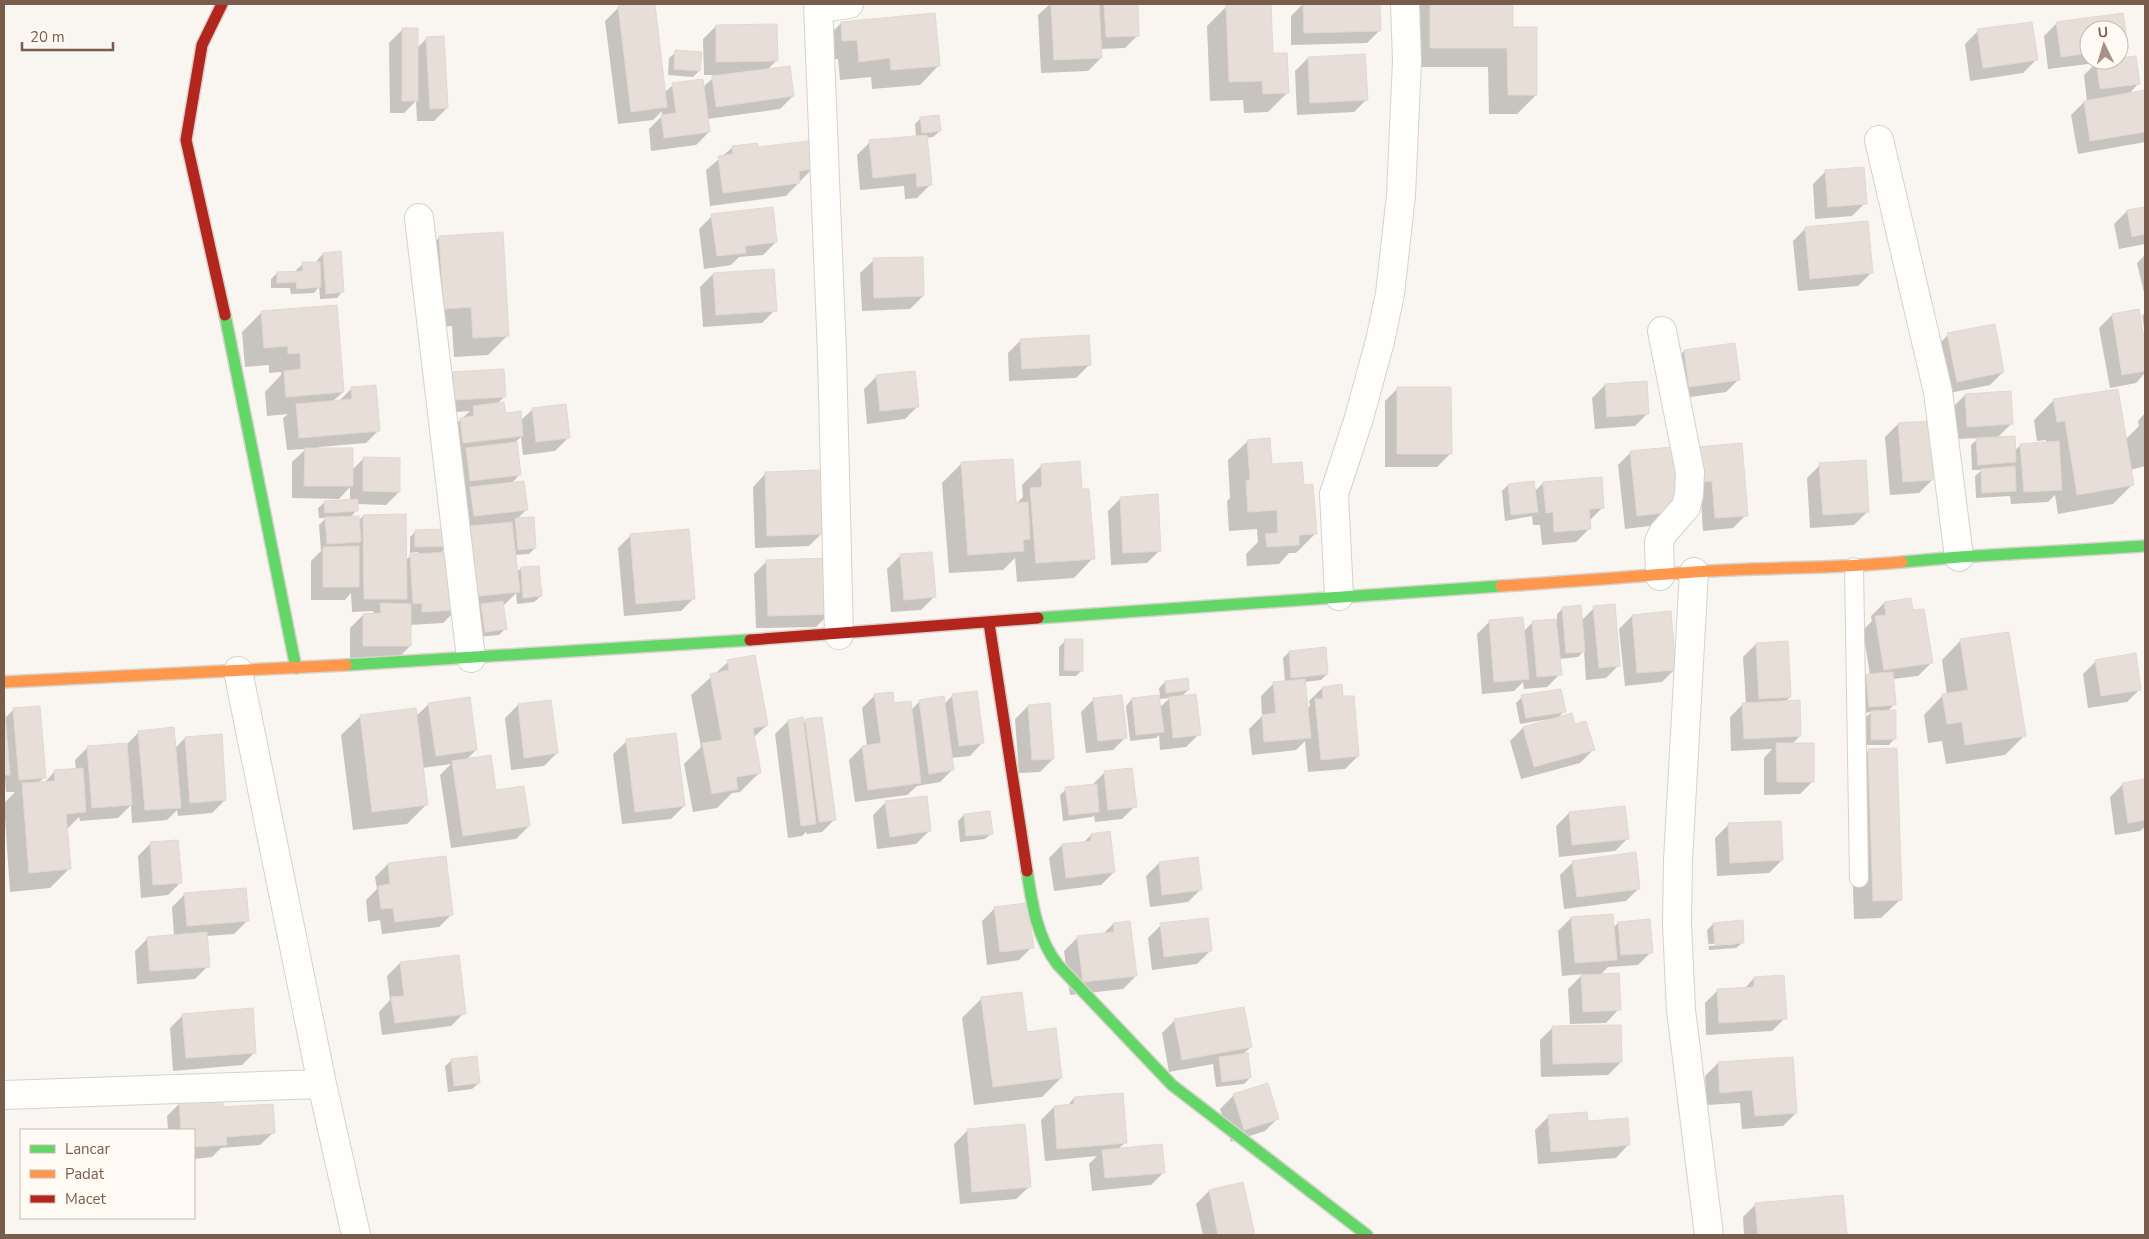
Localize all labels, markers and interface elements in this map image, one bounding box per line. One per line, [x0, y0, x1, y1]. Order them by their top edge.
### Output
scale bar [22, 20, 114, 52]
north arrow [2079, 20, 2129, 70]
text: U [2097, 23, 2109, 42]
text: 20 m [30, 27, 65, 47]
legend [20, 1129, 195, 1219]
text: Lancar [65, 1139, 110, 1159]
text: Padat [65, 1164, 105, 1184]
text: Macet [65, 1189, 107, 1209]

